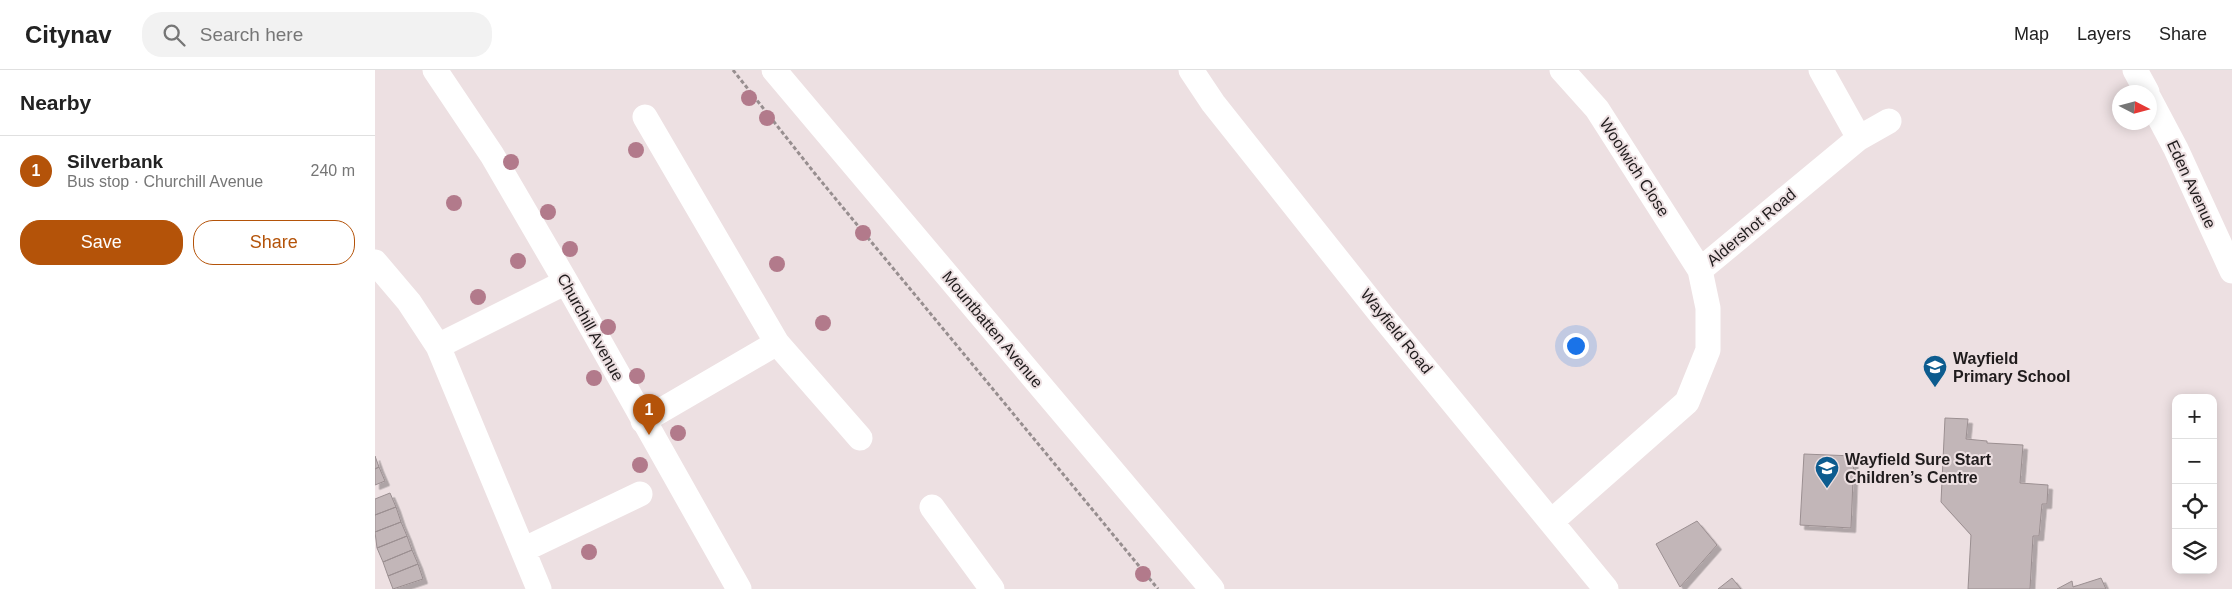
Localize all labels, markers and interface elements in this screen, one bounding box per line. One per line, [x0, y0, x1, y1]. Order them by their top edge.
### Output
search box [142, 12, 492, 57]
text: Citynav [25, 21, 112, 48]
icon: search [160, 21, 188, 49]
text: Search here [200, 24, 303, 45]
text: Map [2014, 24, 2049, 44]
text: Layers [2077, 24, 2131, 44]
text: Share [2159, 24, 2207, 44]
north arrow [2112, 85, 2157, 130]
text: Nearby [20, 91, 91, 114]
street label: Woolwich Close [1597, 115, 1673, 220]
street label: Eden Avenue [2164, 138, 2219, 231]
text: Silverbank [67, 151, 163, 172]
text: 1 [32, 162, 40, 179]
text: 240 m [311, 162, 355, 179]
text: Bus stop · Churchill Avenue [67, 173, 263, 190]
street label: Aldershot Road [1704, 185, 1799, 269]
button: Save [20, 220, 183, 265]
button: Share [193, 220, 355, 265]
street label: Mountbatten Avenue [939, 268, 1046, 391]
street label: Churchill Avenue [554, 271, 627, 384]
street label: Wayfield Road [1357, 286, 1436, 377]
your location [1563, 333, 1589, 359]
place label: Wayfield Primary School [1953, 350, 2070, 385]
school or university icon: Wayfield Primary School [1922, 354, 1948, 388]
pin: 1 [633, 394, 665, 435]
map controls [2172, 394, 2217, 574]
button: + [2172, 394, 2217, 439]
button: − [2172, 439, 2217, 484]
place label: Wayfield Sure Start Children’s Centre [1845, 451, 1992, 486]
school or university icon: Wayfield Sure Start Children’s Centre [1814, 455, 1840, 489]
button: locate [2172, 484, 2217, 529]
button: layers [2172, 529, 2217, 574]

